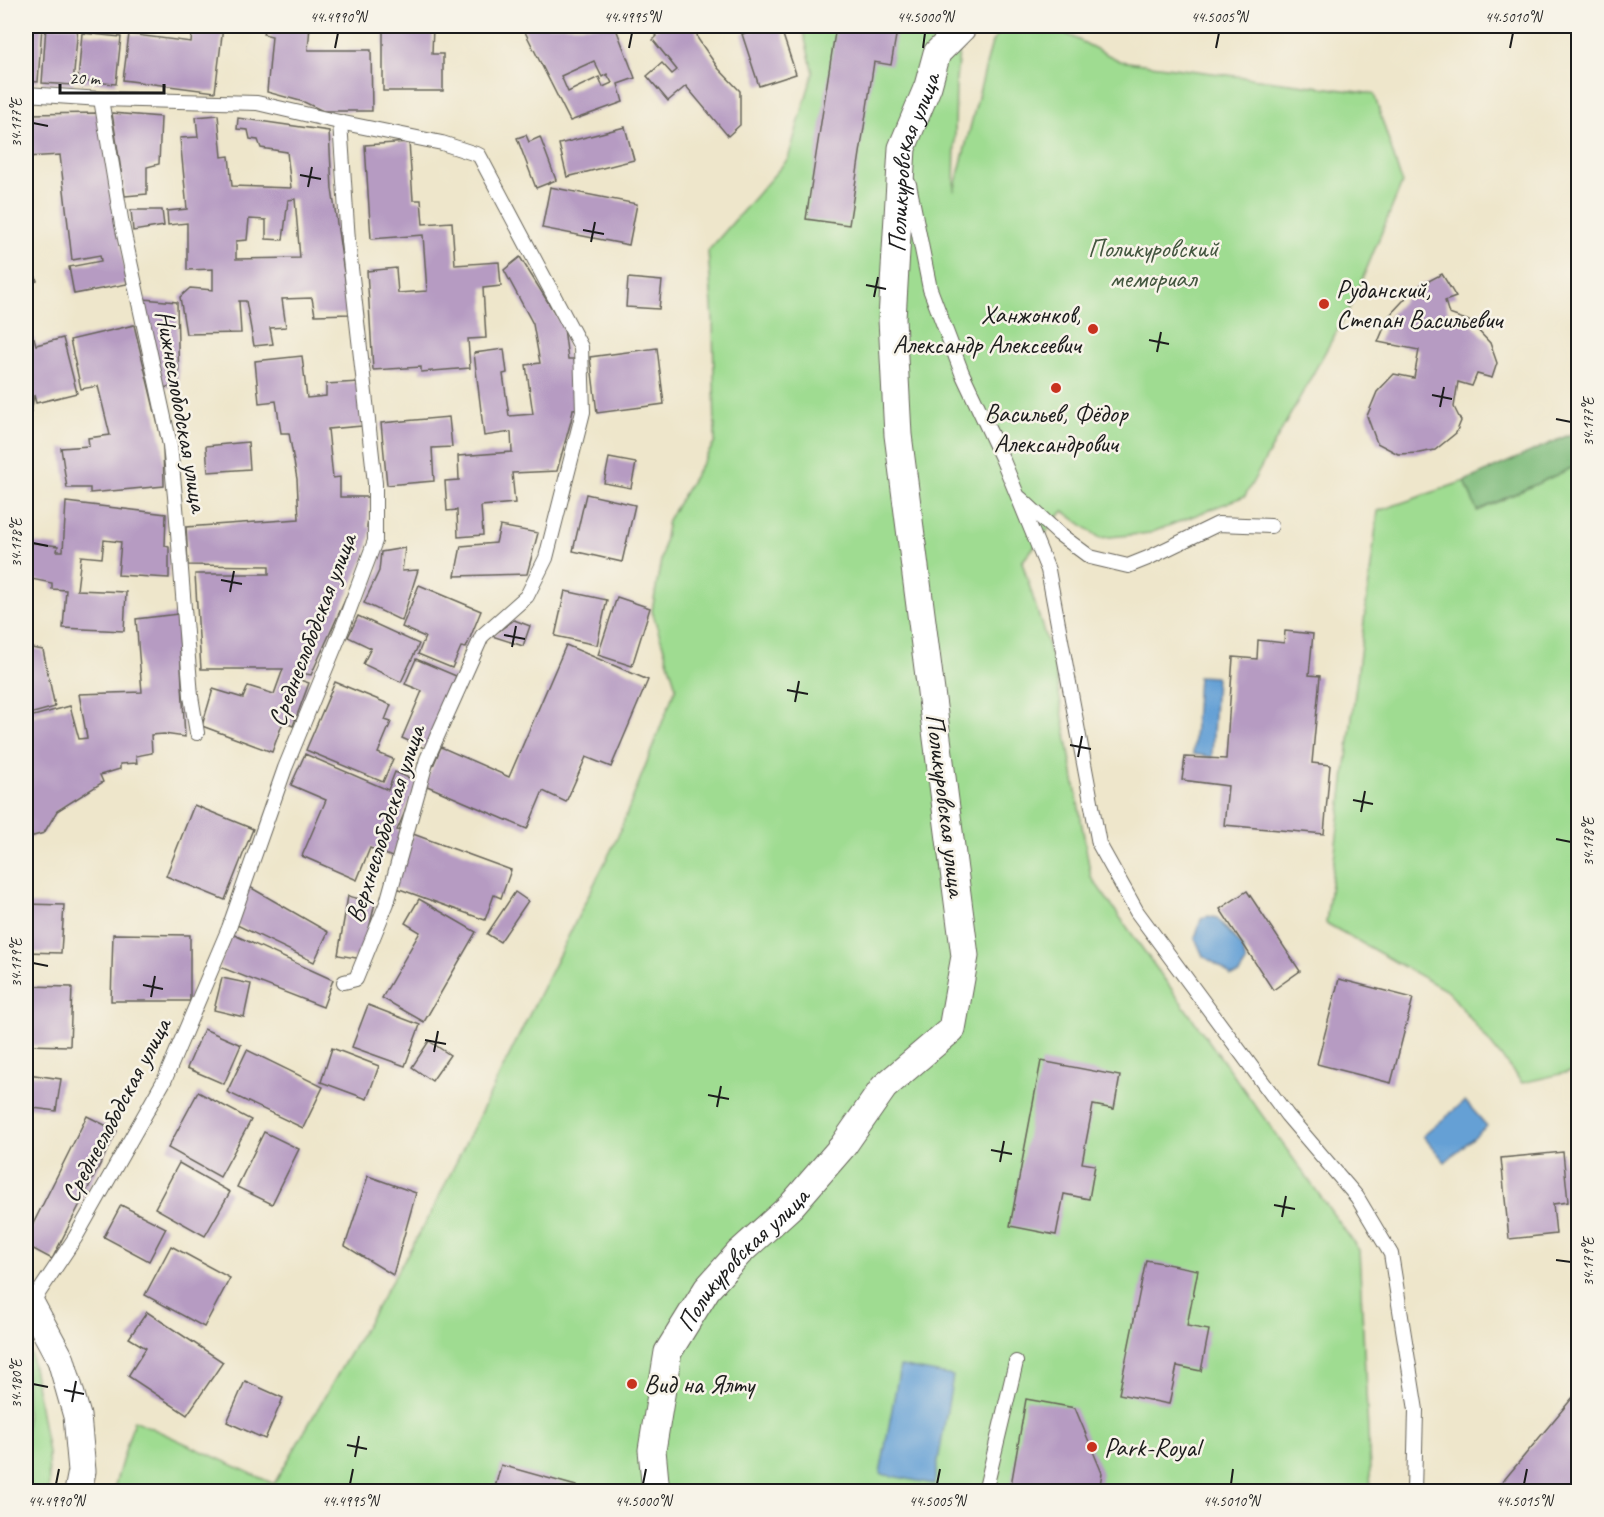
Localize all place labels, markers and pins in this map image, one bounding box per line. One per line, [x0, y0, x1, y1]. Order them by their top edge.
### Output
place label: Руданский, Степан Васильевич [1336, 273, 1504, 336]
marker: Руданский, Степан Васильевич [1317, 297, 1331, 311]
place label: Ханжонков, Александр Алексеевич [893, 298, 1082, 361]
marker: Ханжонков, Александр Алексеевич [1086, 322, 1100, 336]
marker: Васильев, Фёдор Александрович [1049, 381, 1063, 395]
place label: Васильев, Фёдор Александрович [984, 397, 1130, 460]
place label: Вид на Ялту [644, 1368, 756, 1401]
marker: Вид на Ялту [625, 1377, 639, 1391]
place label: Park-Royal [1104, 1431, 1205, 1464]
marker: Park-Royal [1085, 1440, 1099, 1454]

